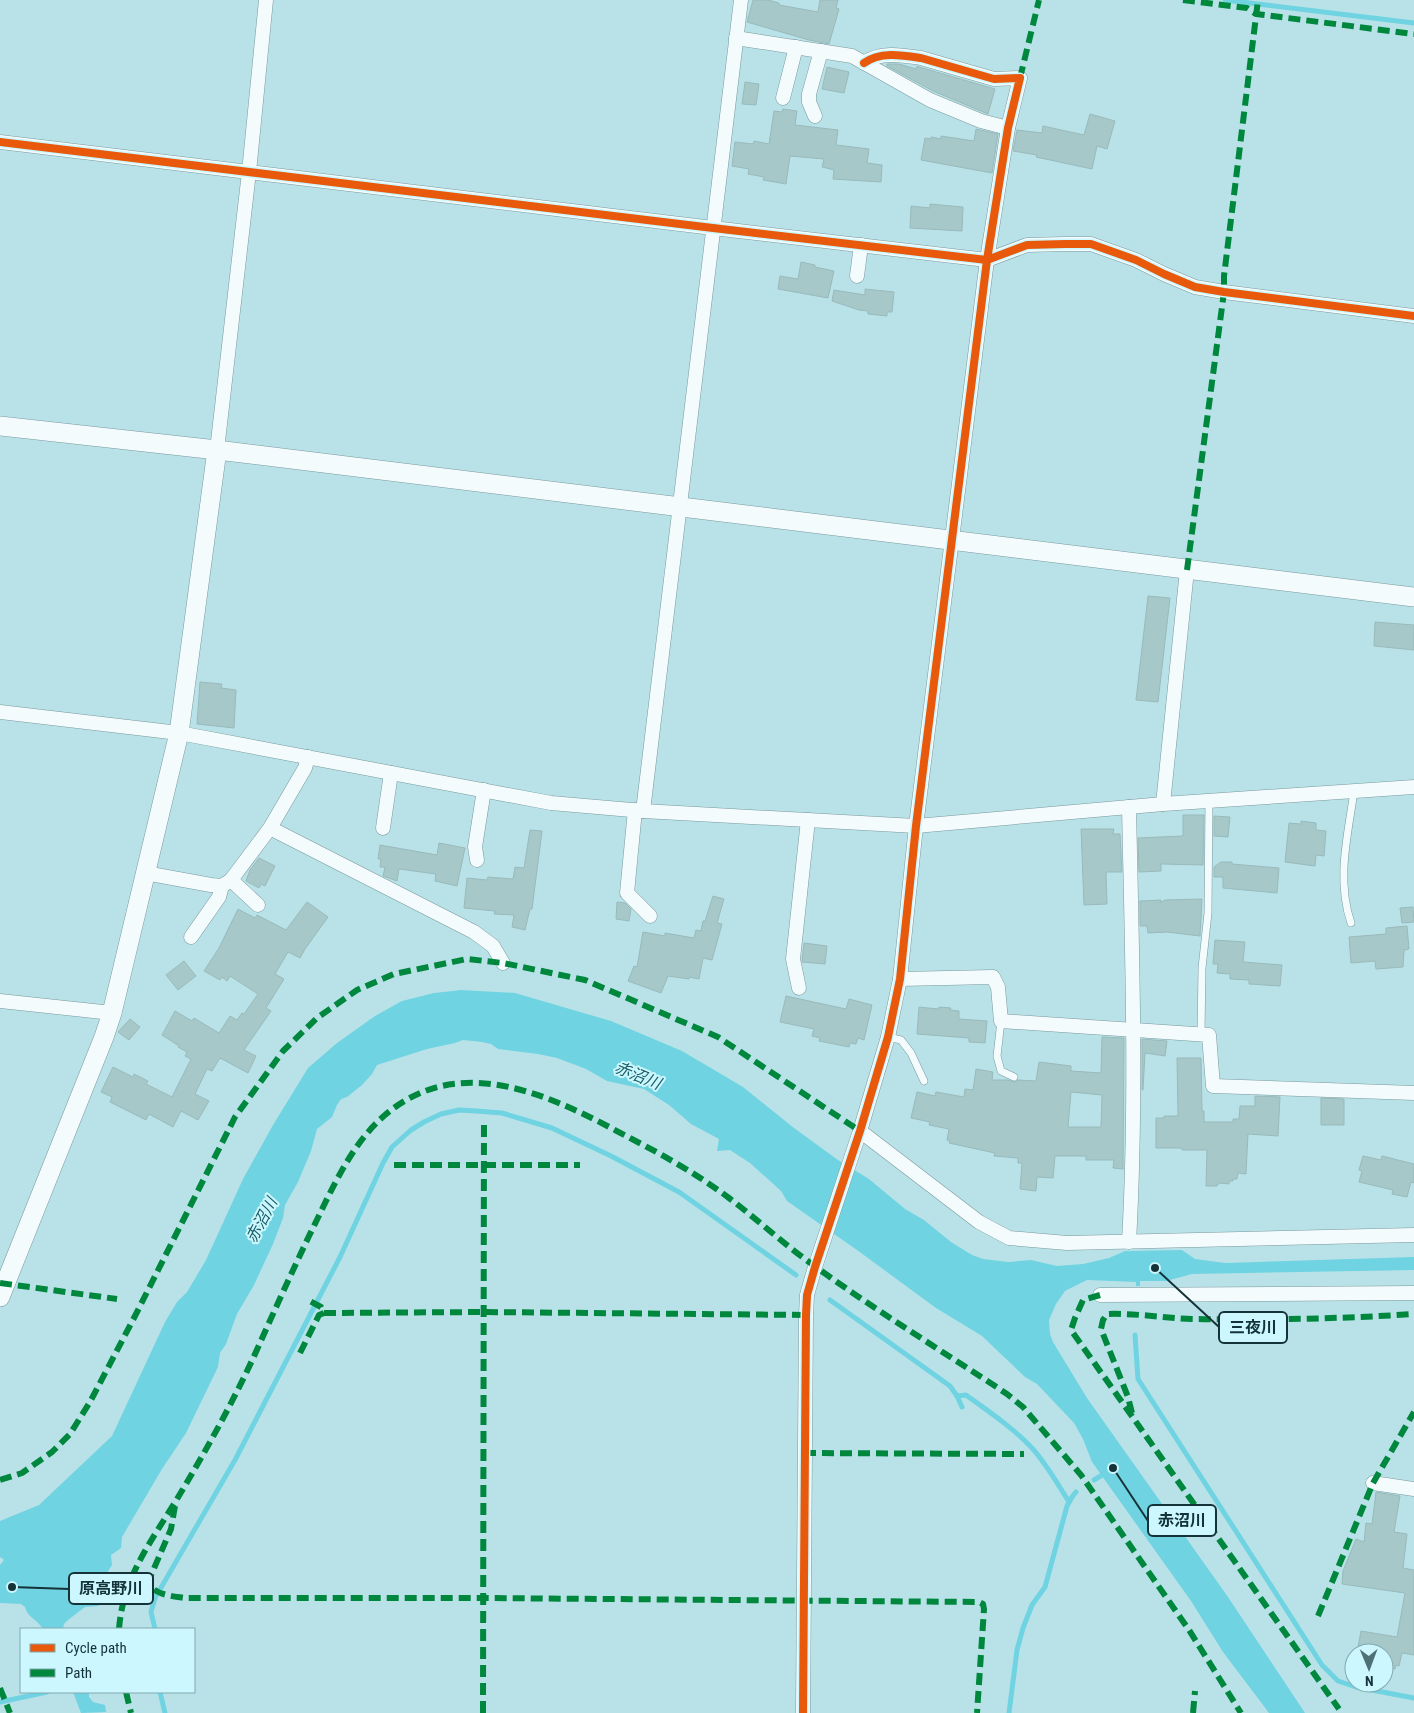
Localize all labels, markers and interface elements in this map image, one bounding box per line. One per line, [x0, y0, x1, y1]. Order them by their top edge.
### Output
water label: 赤沼川 [612, 1058, 665, 1094]
water label: 赤沼川 [242, 1193, 282, 1246]
callout: 三夜川 [1219, 1312, 1287, 1343]
text: 三夜川 [1229, 1318, 1277, 1337]
callout: 赤沼川 [1148, 1505, 1216, 1536]
text: 赤沼川 [1158, 1511, 1206, 1530]
callout: 原高野川 [69, 1573, 153, 1604]
text: 原高野川 [79, 1579, 143, 1598]
legend [20, 1628, 195, 1693]
text: Cycle path [65, 1639, 127, 1657]
north arrow [1344, 1643, 1394, 1693]
text: Path [65, 1664, 92, 1682]
text: N [1365, 1673, 1374, 1689]

